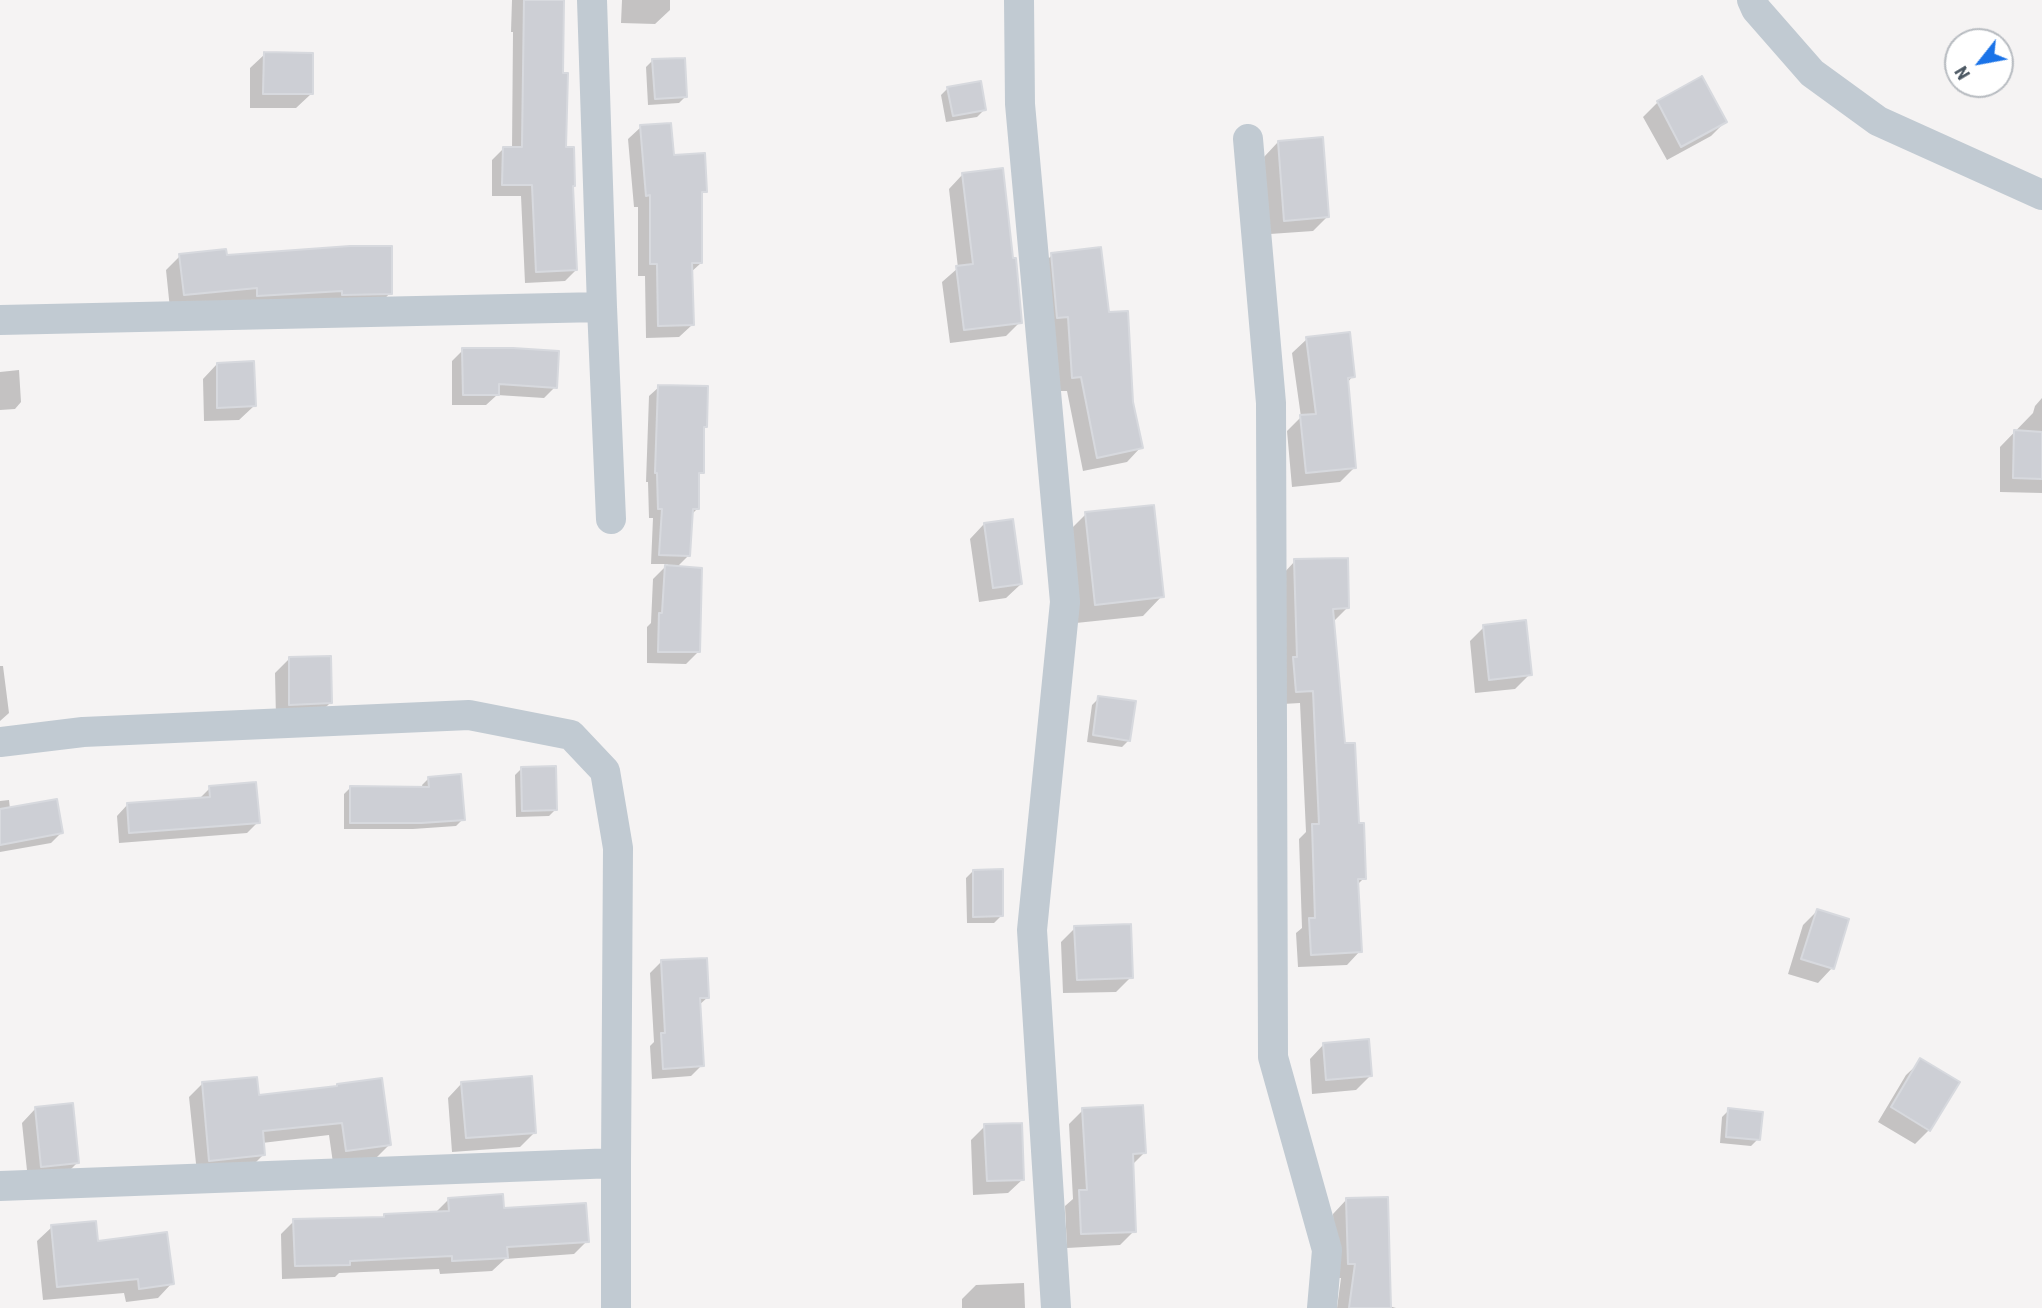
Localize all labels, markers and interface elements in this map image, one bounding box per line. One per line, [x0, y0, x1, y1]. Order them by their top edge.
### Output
north arrow [1944, 28, 2014, 98]
text: N [1949, 62, 1975, 84]

